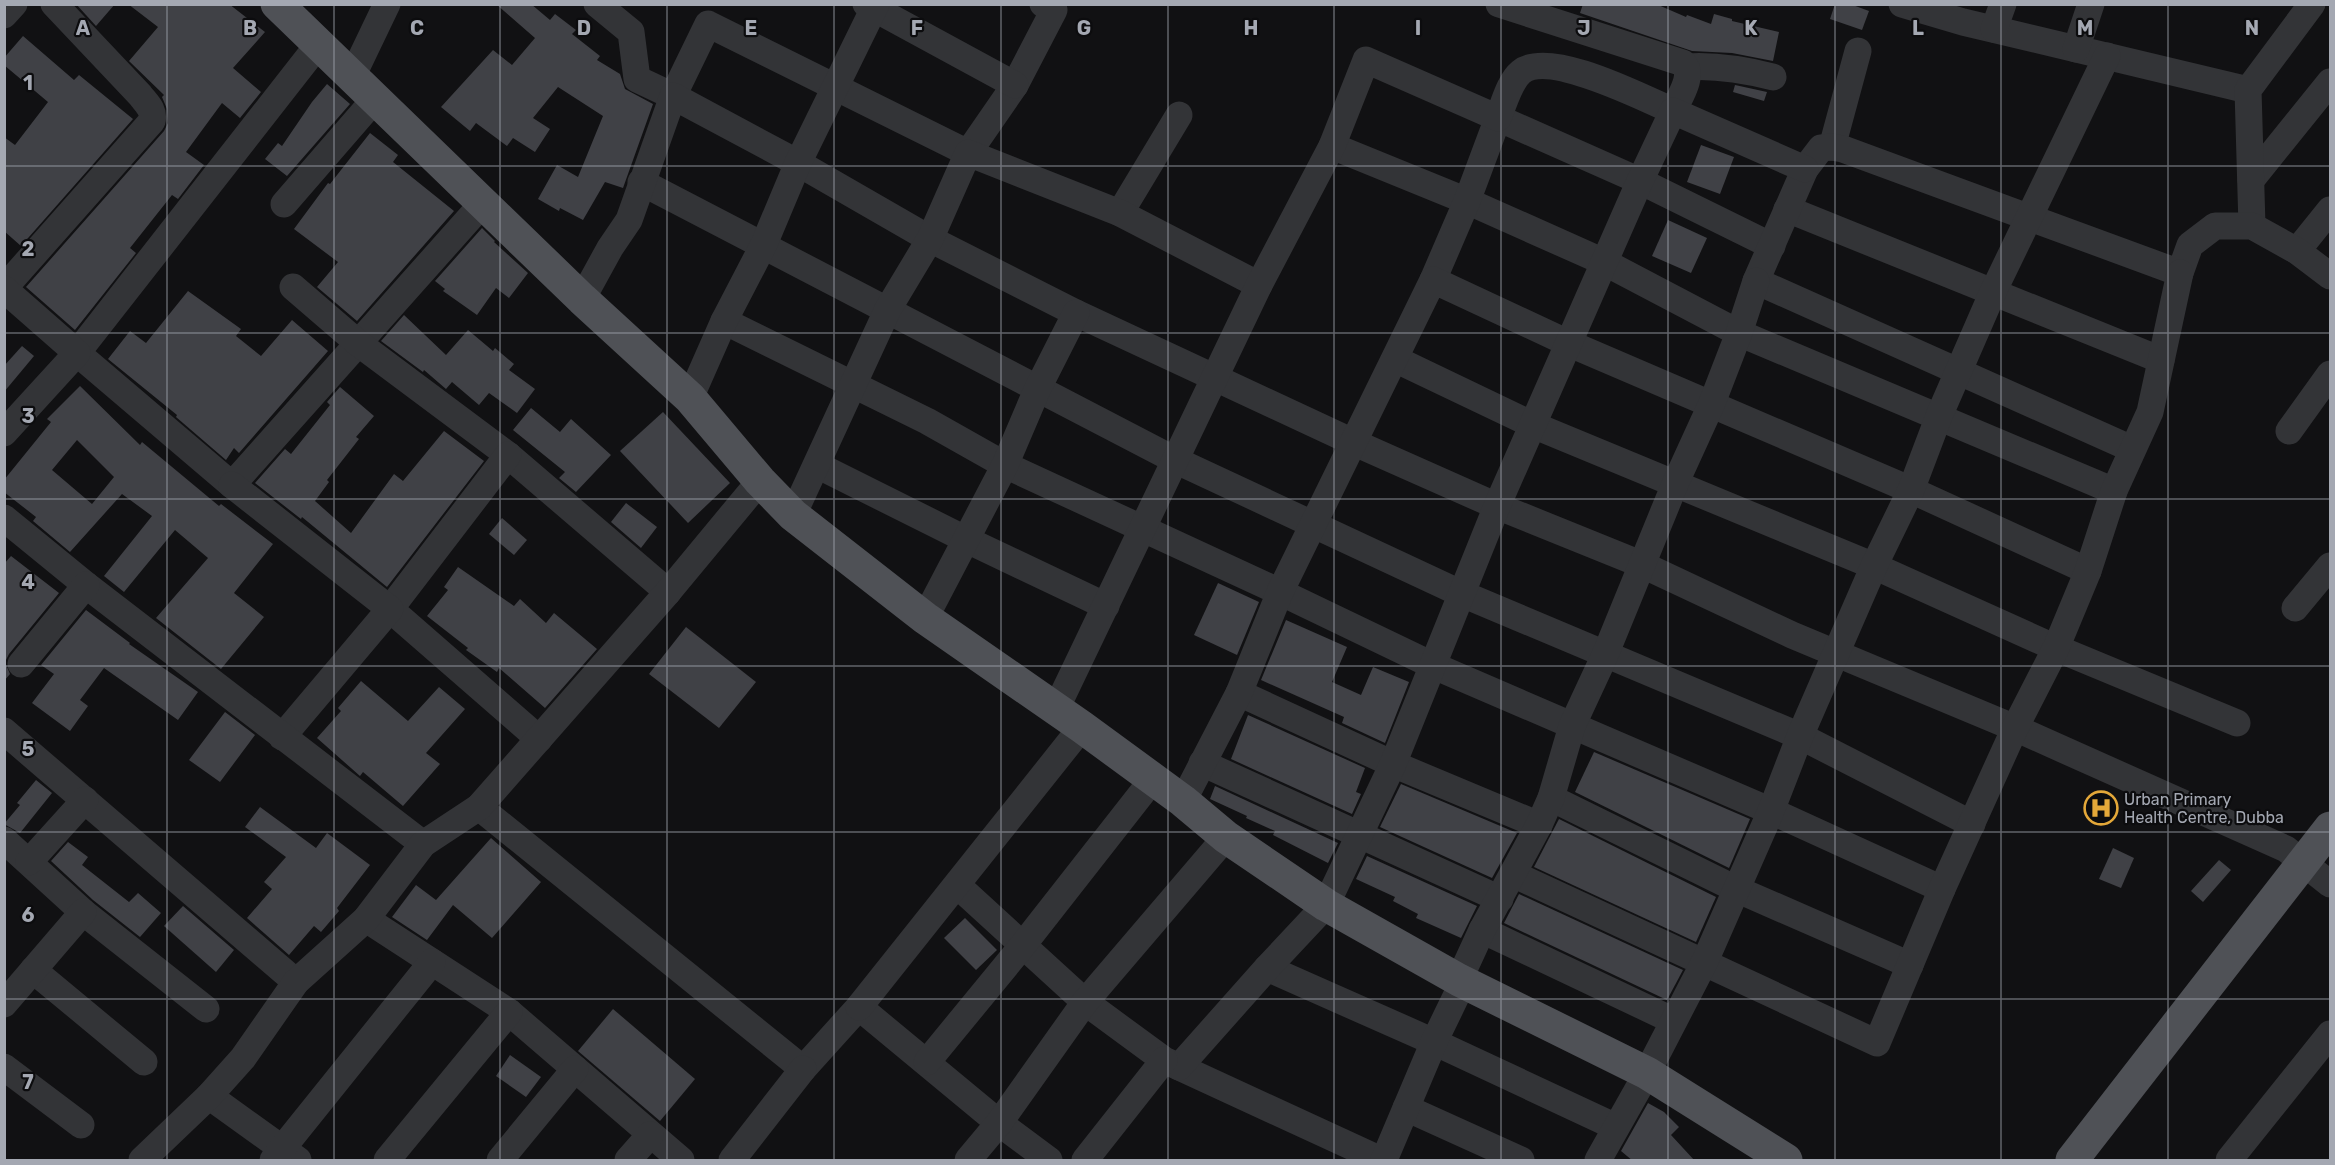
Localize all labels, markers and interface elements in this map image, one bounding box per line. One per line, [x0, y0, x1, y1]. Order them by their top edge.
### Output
text: A [76, 16, 91, 40]
text: B [243, 16, 257, 40]
text: C [410, 16, 424, 40]
text: D [577, 16, 591, 40]
text: E [745, 16, 757, 40]
text: F [911, 16, 923, 40]
text: G [1077, 16, 1091, 40]
text: H [1244, 16, 1258, 40]
text: I [1415, 16, 1421, 40]
text: J [1577, 16, 1591, 40]
text: K [1744, 16, 1758, 40]
text: L [1912, 16, 1924, 40]
text: M [2077, 16, 2093, 40]
text: N [2245, 16, 2259, 40]
text: 1 [23, 71, 33, 95]
text: 2 [22, 237, 35, 261]
text: 3 [21, 404, 35, 428]
text: 4 [21, 570, 35, 594]
text: 5 [22, 737, 35, 761]
hospital icon: Urban Primary Health Centre, Dubba [2083, 790, 2119, 826]
place label: Urban Primary Health Centre, Dubba [2124, 790, 2284, 827]
text: 6 [21, 903, 35, 927]
text: 7 [22, 1070, 34, 1094]

